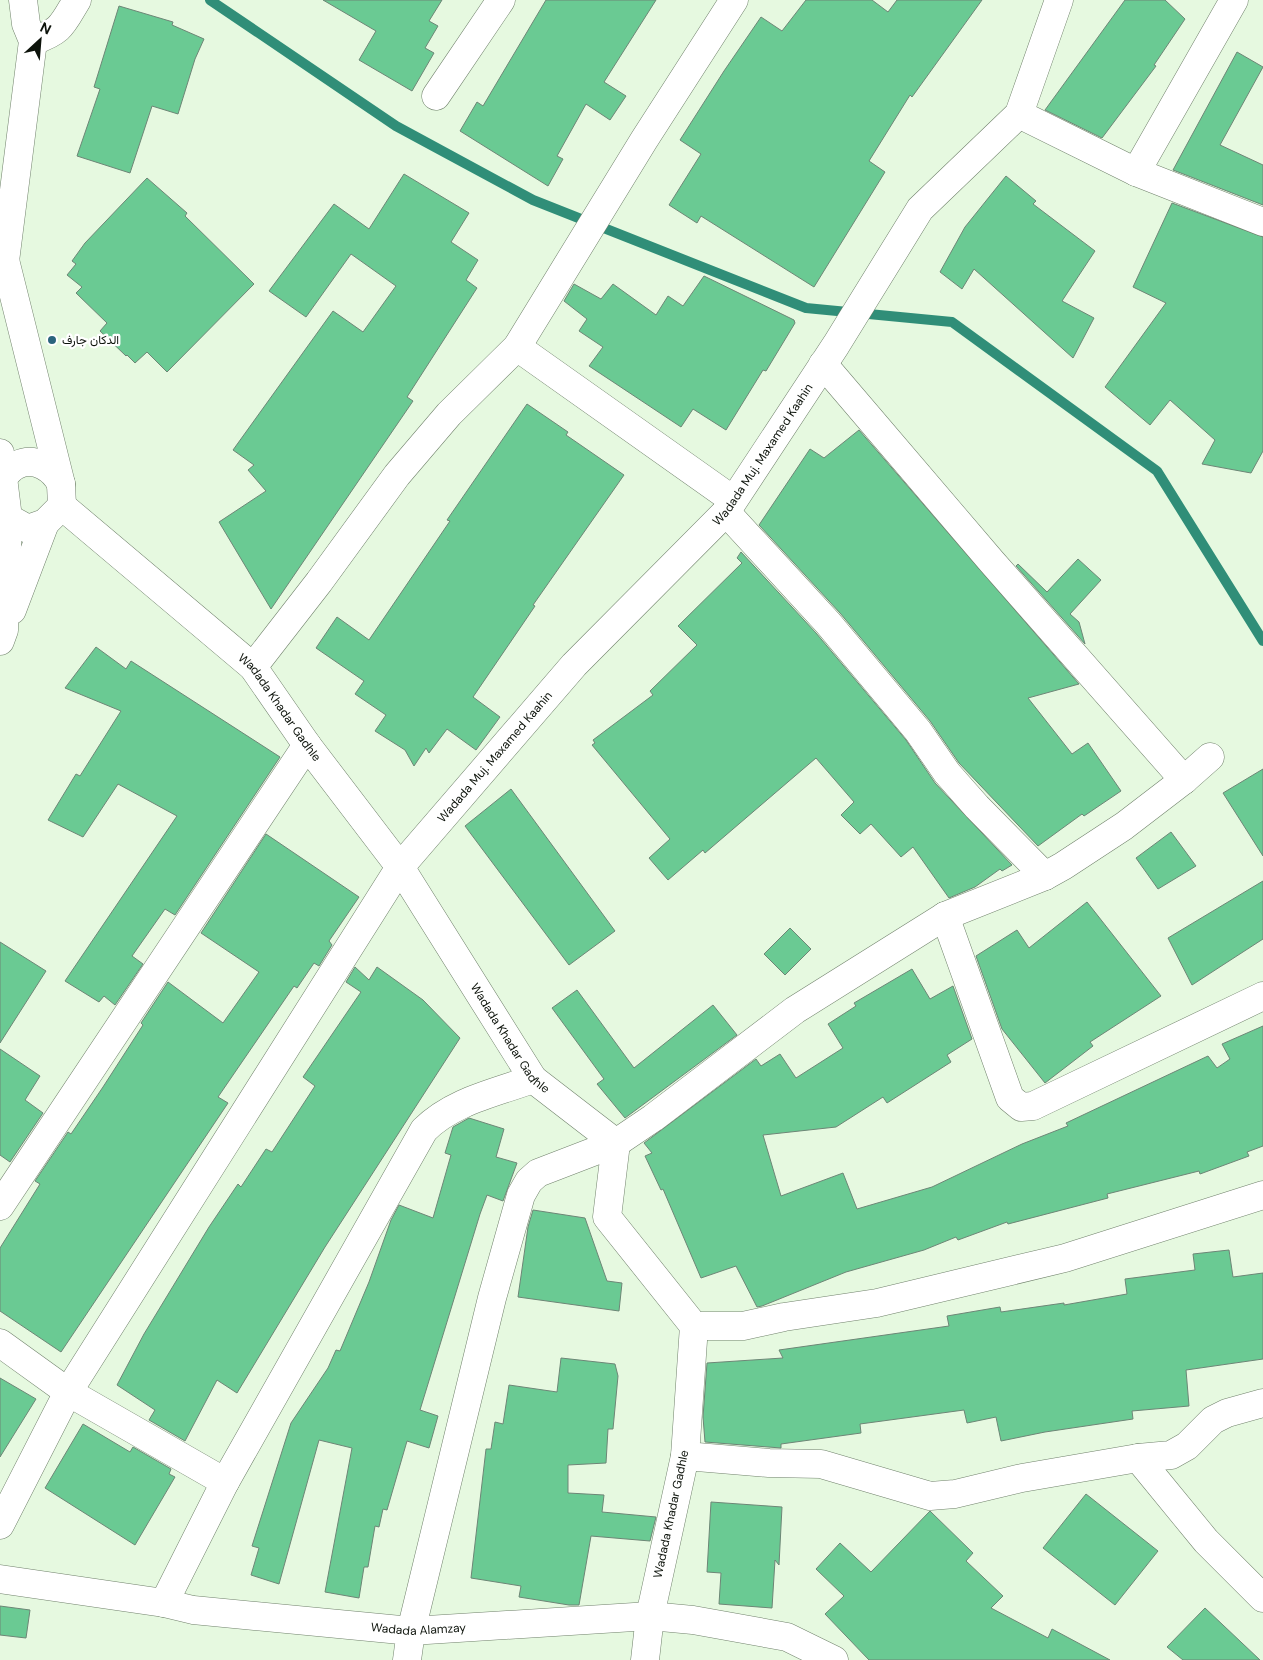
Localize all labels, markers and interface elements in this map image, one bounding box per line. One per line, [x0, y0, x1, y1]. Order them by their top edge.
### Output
north arrow [15, 15, 65, 65]
text: N [37, 18, 54, 39]
place label: الدكان جارف [62, 332, 119, 348]
marker: الدكان جارف [46, 334, 58, 346]
street label: Wadada Muj. Maxamed Kaahin [709, 380, 817, 529]
street label: Wadada Khadar Gadhle [235, 650, 325, 765]
street label: Wadada Muj. Maxamed Kaahin [434, 688, 556, 826]
street label: Wadada Khadar Gadhle [467, 980, 553, 1097]
street label: Wadada Khadar Gadhle [650, 1448, 692, 1579]
street label: Wadada Alamzay [370, 1619, 467, 1639]

